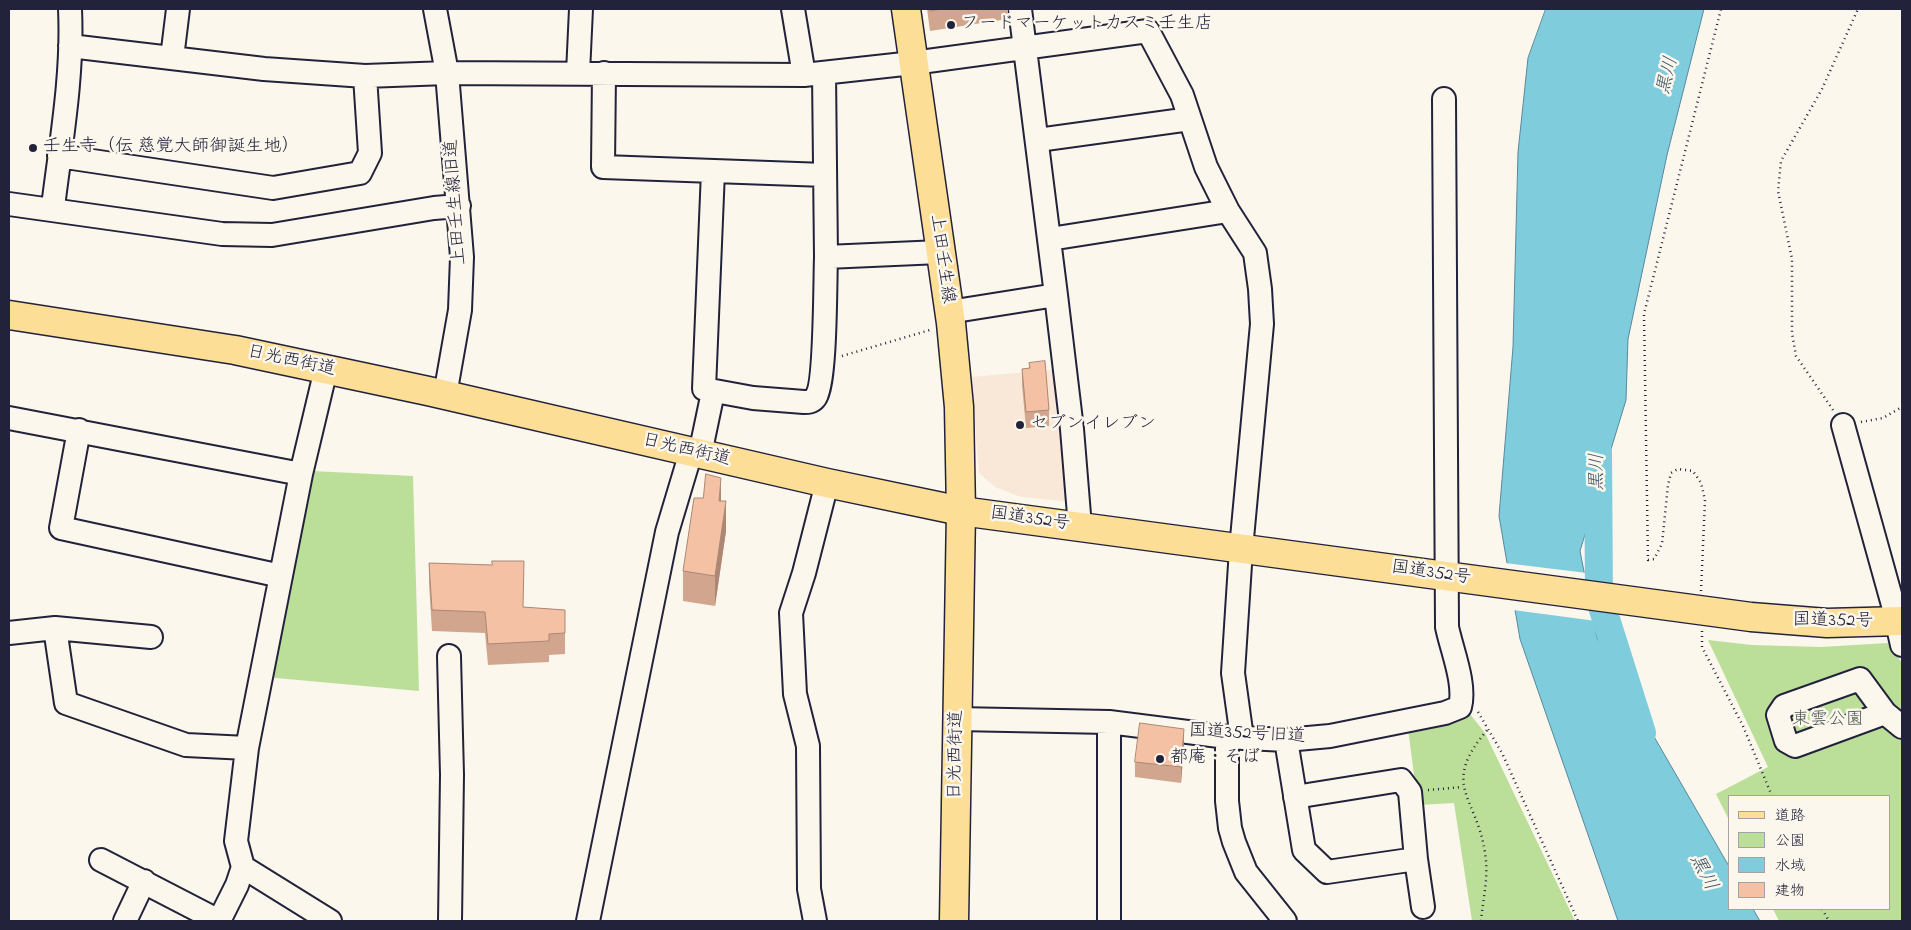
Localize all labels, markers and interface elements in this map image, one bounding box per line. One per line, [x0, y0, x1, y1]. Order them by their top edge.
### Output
place label: フードマーケットカスミ壬生店 [961, 14, 1213, 36]
marker: フードマーケットカスミ壬生店 [945, 19, 957, 31]
water label: 黒川 [1653, 55, 1685, 97]
place label: 壬生寺（伝 慈覚大師御誕生地） [43, 137, 299, 159]
street label: 上田壬生線旧道 [442, 138, 472, 266]
marker: 壬生寺（伝 慈覚大師御誕生地） [27, 142, 39, 154]
street label: 上田壬生線 [924, 213, 958, 305]
street label: 日光西街道 [245, 342, 337, 382]
place label: セブンイレブン [1030, 414, 1156, 436]
marker: セブンイレブン [1014, 419, 1026, 431]
street label: 日光西街道 [640, 430, 732, 472]
water label: 黒川 [1588, 453, 1610, 491]
street label: 国道352号 [989, 504, 1071, 536]
street label: 国道352号 [1390, 558, 1472, 590]
street label: 国道352号 [1792, 610, 1874, 634]
street label: 日光西街道 [945, 710, 969, 800]
park label: 東雲公園 [1792, 710, 1864, 732]
street label: 国道352号旧道 [1188, 721, 1306, 749]
place label: 都庵・そば [1170, 748, 1260, 770]
marker: 都庵・そば [1154, 753, 1166, 765]
legend [1728, 795, 1891, 910]
text: 道路 [1775, 805, 1805, 827]
text: 公園 [1775, 830, 1805, 852]
water label: 黒川 [1683, 851, 1721, 895]
text: 水域 [1775, 855, 1805, 877]
text: 建物 [1775, 880, 1805, 902]

